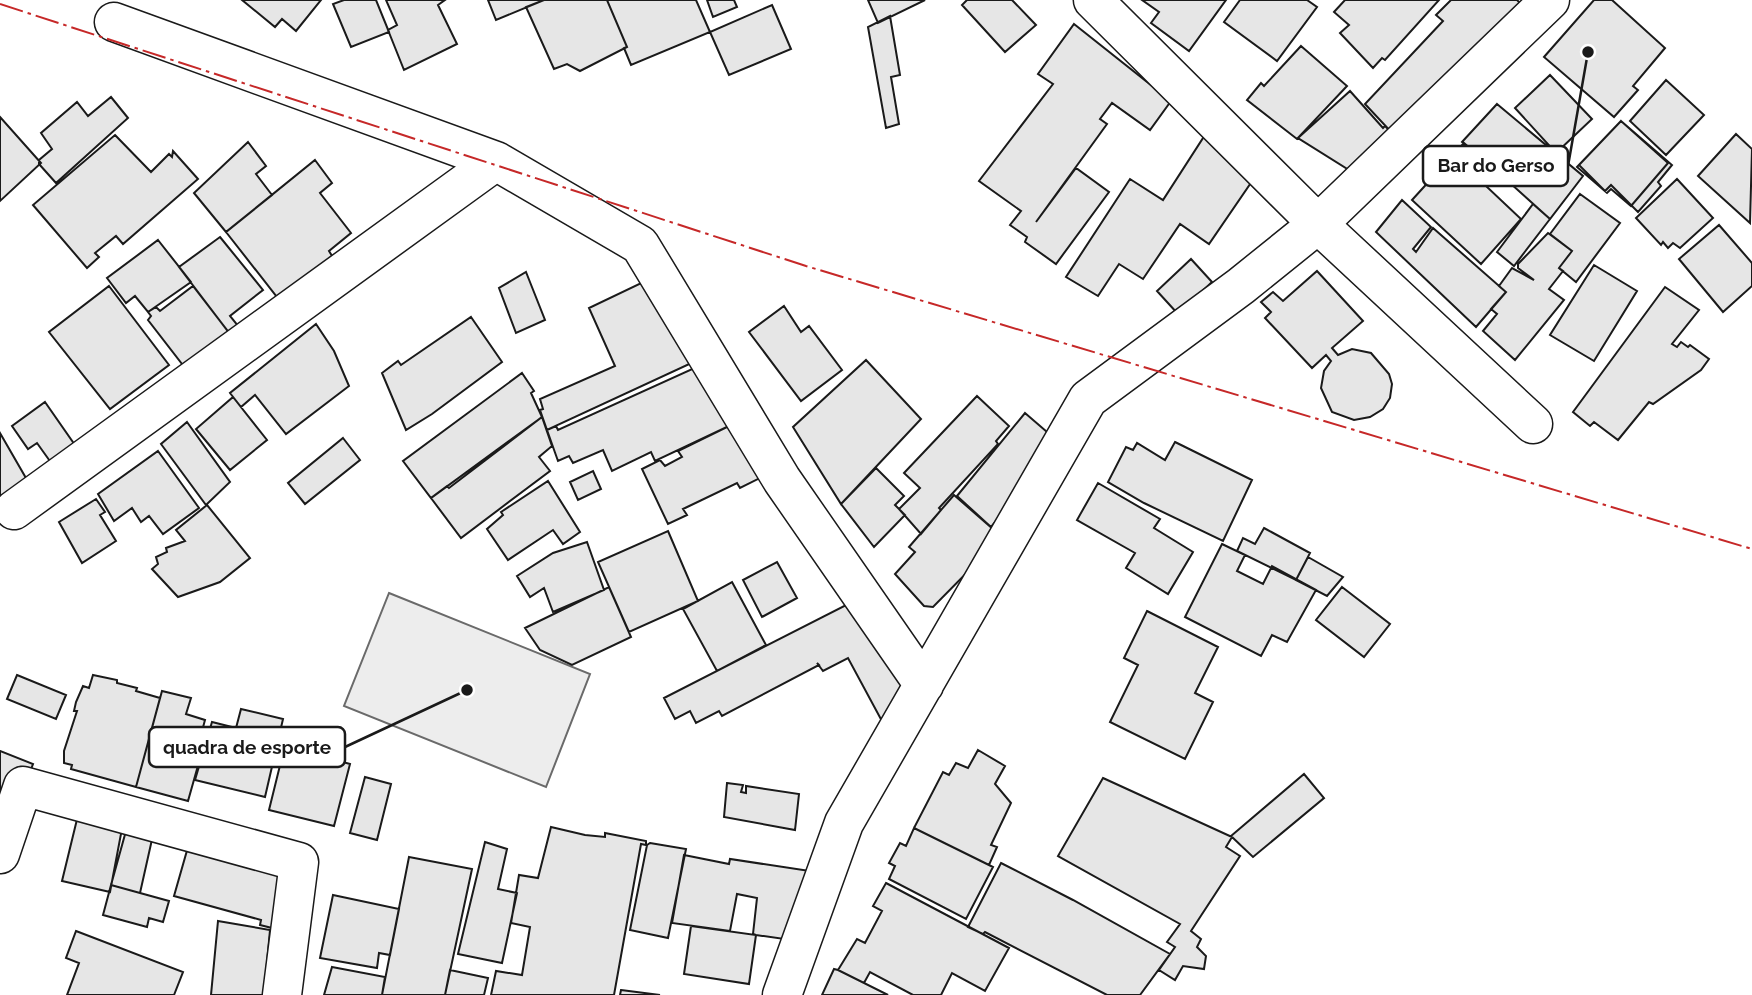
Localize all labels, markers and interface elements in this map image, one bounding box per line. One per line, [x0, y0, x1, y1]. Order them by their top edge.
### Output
callout: Bar do Gerso [1423, 146, 1568, 186]
text: Bar do Gerso [1437, 154, 1555, 176]
callout: quadra de esporte [149, 727, 345, 767]
text: quadra de esporte [163, 736, 331, 758]

